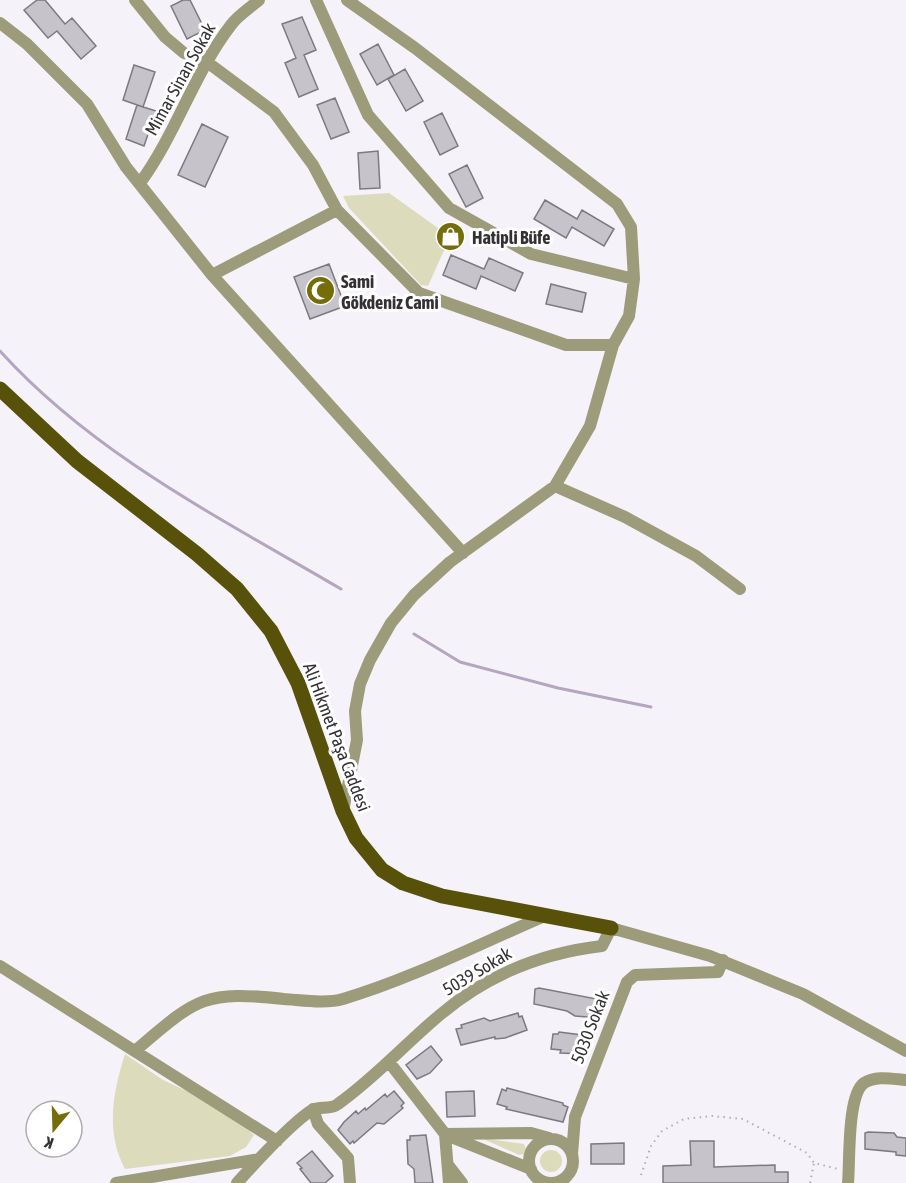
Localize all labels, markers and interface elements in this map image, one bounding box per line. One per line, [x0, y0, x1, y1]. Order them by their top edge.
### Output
street label: Mimar Sinan Sokak [140, 19, 220, 139]
shop icon: Hatipli Büfe [435, 221, 467, 253]
place label: Hatipli Büfe [472, 227, 550, 248]
place label: Sami Gökdeniz Cami [341, 271, 439, 313]
mosque icon: Sami Gökdeniz Cami [304, 275, 336, 307]
street label: Ali Hikmet Paşa Caddesi [299, 660, 375, 814]
street label: 5039 Sokak [439, 942, 515, 1000]
street label: 5030 Sokak [566, 987, 614, 1066]
north arrow [24, 1099, 84, 1159]
text: K [42, 1133, 56, 1153]

